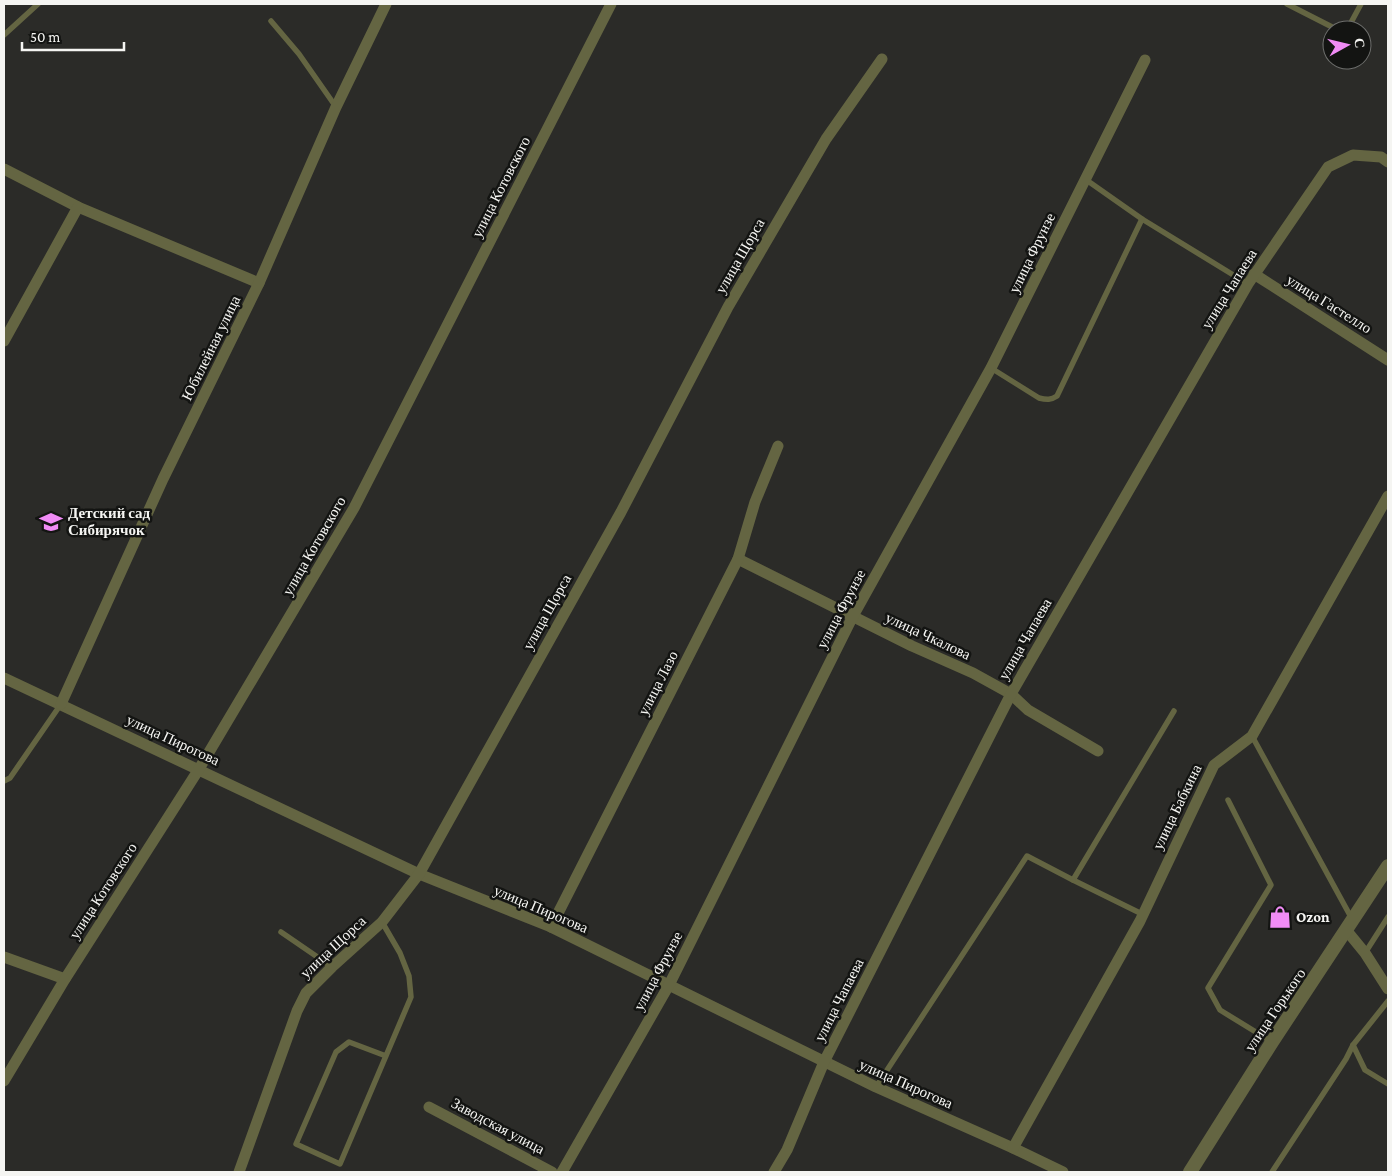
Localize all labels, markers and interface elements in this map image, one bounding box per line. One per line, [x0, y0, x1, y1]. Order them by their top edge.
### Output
scale bar [22, 20, 125, 52]
north arrow [1322, 20, 1372, 70]
text: 50 m [30, 29, 60, 45]
text: С [1351, 37, 1369, 49]
street label: улица Котовского [469, 134, 533, 240]
street label: улица Фрунзе [1006, 210, 1058, 296]
street label: улица Щорса [712, 216, 768, 296]
street label: улица Чапаева [1198, 246, 1260, 332]
street label: улица Гастелло [1284, 271, 1374, 337]
street label: Юбилейная улица [179, 293, 243, 403]
street label: улица Котовского [279, 494, 349, 598]
place label: Детский сад Сибирячок [68, 505, 151, 538]
school or university icon: Детский сад Сибирячок [38, 509, 64, 535]
street label: улица Фрунзе [813, 566, 869, 651]
street label: улица Щорса [520, 571, 574, 652]
street label: улица Чапаева [995, 595, 1055, 682]
street label: улица Чкалова [883, 609, 973, 663]
street label: улица Лазо [635, 648, 681, 718]
street label: улица Пирогова [124, 712, 222, 769]
street label: улица Бабкина [1149, 762, 1205, 852]
street label: улица Котовского [66, 840, 140, 942]
street label: улица Пирогова [492, 882, 591, 936]
shop icon: Ozon [1267, 904, 1293, 930]
place label: Ozon [1296, 909, 1330, 925]
street label: улица Щорса [297, 912, 369, 981]
street label: улица Фрунзе [630, 928, 686, 1013]
street label: улица Чапаева [811, 956, 867, 1044]
street label: улица Горького [1241, 966, 1309, 1054]
street label: улица Пирогова [857, 1056, 955, 1112]
street label: Заводская улица [449, 1095, 548, 1157]

